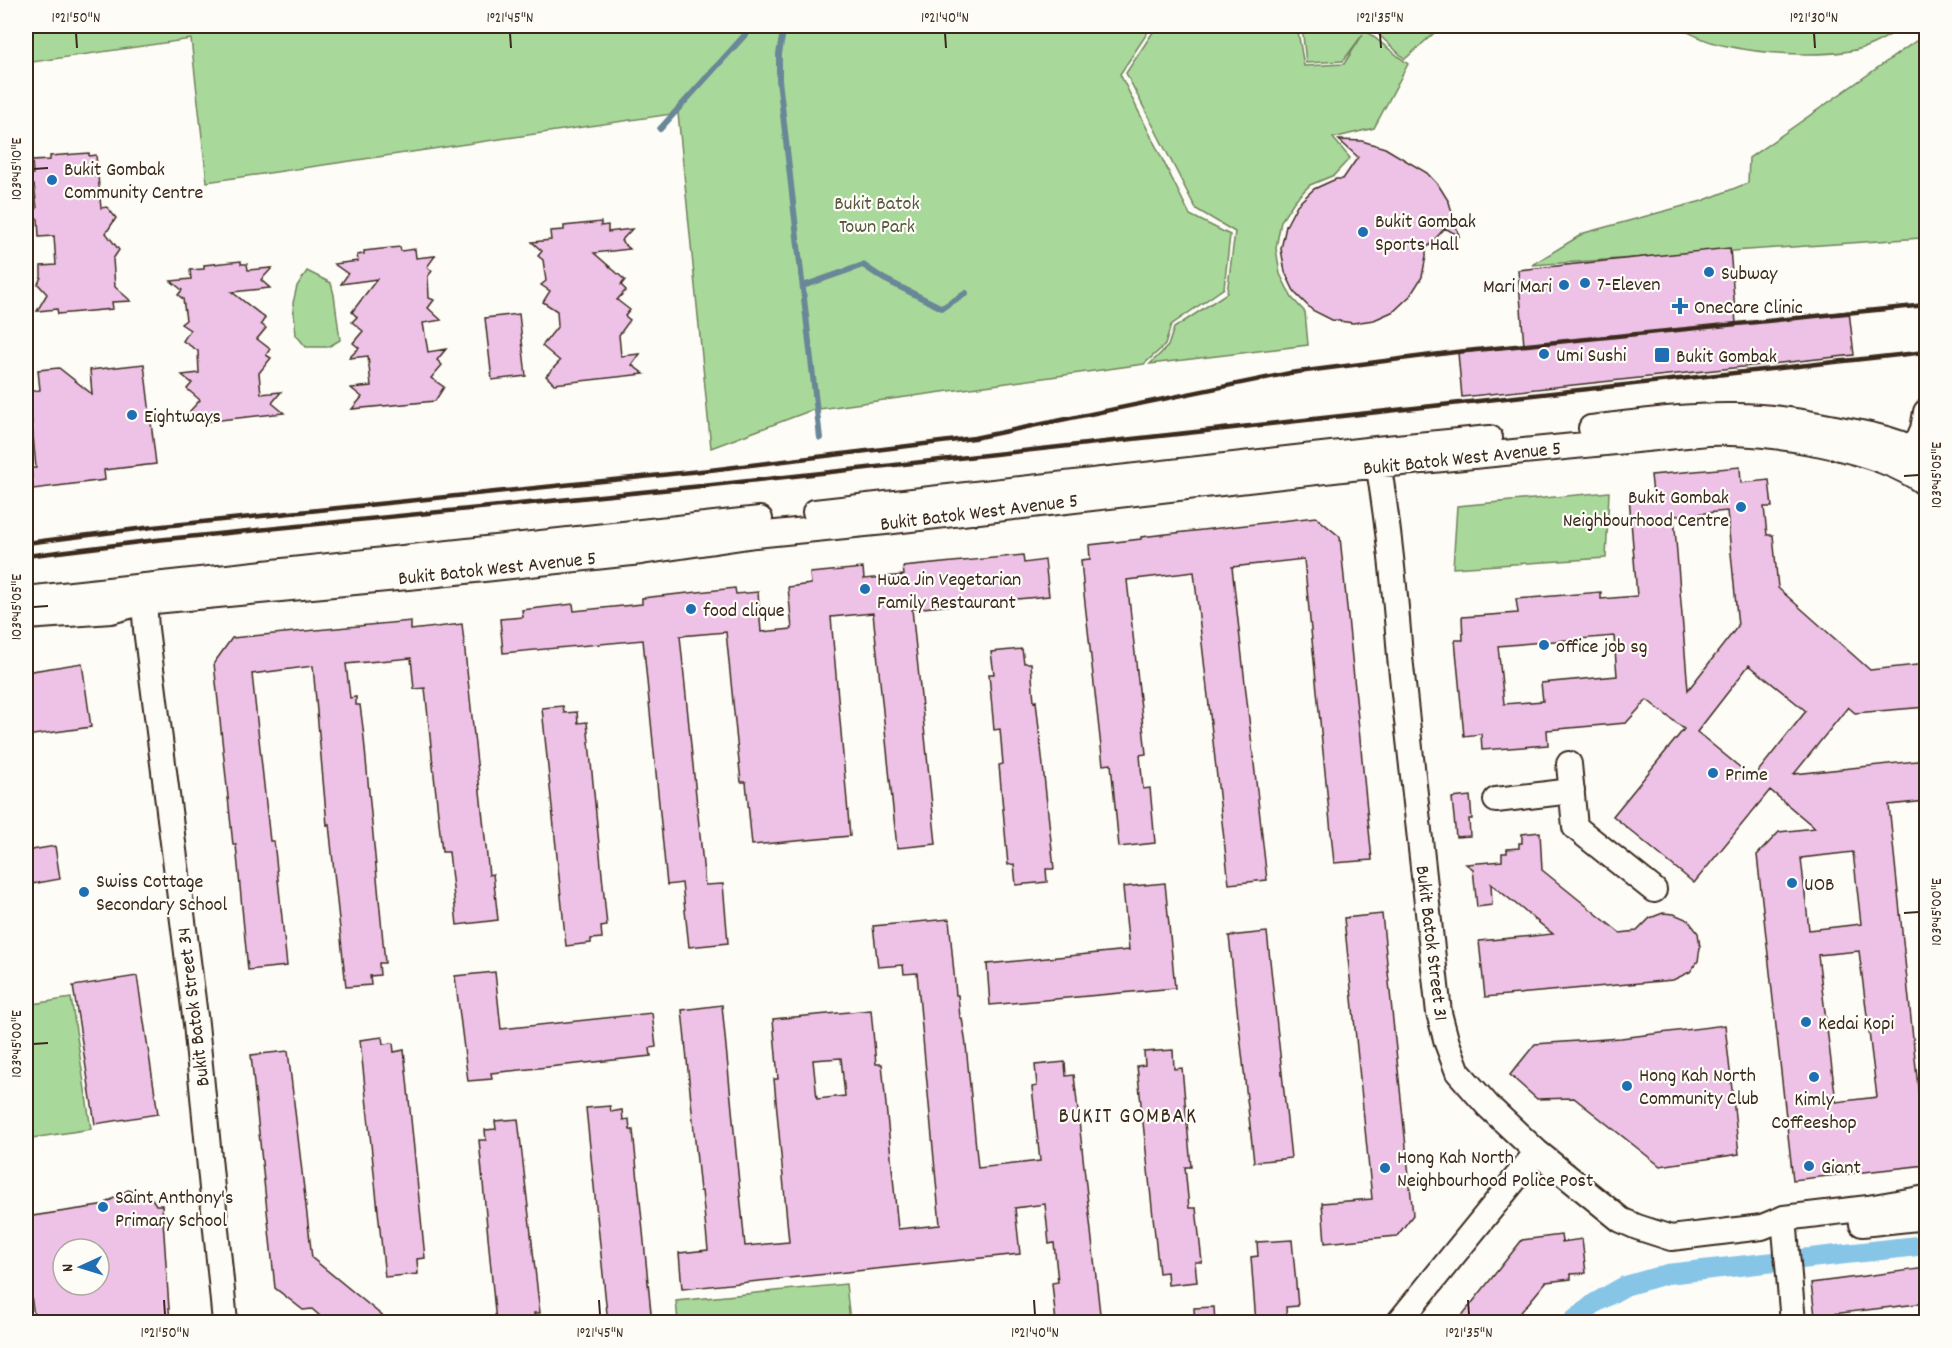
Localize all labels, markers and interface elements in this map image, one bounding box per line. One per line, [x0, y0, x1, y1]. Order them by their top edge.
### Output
text: 1°21'50"N [52, 8, 100, 30]
text: 1°21'45"N [487, 8, 533, 30]
text: 1°21'40"N [921, 8, 969, 30]
text: 1°21'35"N [1356, 8, 1404, 30]
text: 1°21'30"N [1790, 8, 1838, 30]
text: 103°45'10"E [7, 137, 29, 200]
place label: Bukit Gombak Community Centre [64, 157, 204, 208]
marker: Bukit Gombak Community Centre [45, 173, 59, 187]
park label: Bukit Batok Town Park [834, 191, 920, 242]
place label: Bukit Gombak Sports Hall [1375, 209, 1476, 260]
marker: Bukit Gombak Sports Hall [1356, 225, 1370, 239]
place label: Subway [1721, 261, 1778, 289]
marker: Subway [1702, 265, 1716, 279]
place label: 7-Eleven [1597, 272, 1661, 300]
place label: Mari Mari [1483, 274, 1552, 302]
marker: 7-Eleven [1578, 276, 1592, 290]
marker: Mari Mari [1557, 278, 1571, 292]
place label: OneCare Clinic [1694, 295, 1803, 323]
marker: OneCare Clinic [1671, 297, 1689, 315]
place label: Umi Sushi [1556, 343, 1627, 371]
place label: Bukit Gombak [1676, 344, 1777, 372]
marker: Bukit Gombak [1653, 346, 1671, 364]
marker: Umi Sushi [1537, 347, 1551, 361]
place label: Eightways [144, 404, 221, 432]
marker: Eightways [125, 408, 139, 422]
street label: Bukit Batok West Avenue 5 [1362, 436, 1563, 484]
text: 103°45'05"E [1927, 442, 1949, 508]
place label: Bukit Gombak Neighbourhood Centre [1563, 485, 1729, 536]
street label: Bukit Batok West Avenue 5 [879, 488, 1080, 540]
marker: Bukit Gombak Neighbourhood Centre [1734, 500, 1748, 514]
street label: Bukit Batok West Avenue 5 [397, 546, 598, 594]
place label: Hwa Jin Vegetarian Family Restaurant [877, 567, 1021, 618]
text: 103°45'05"E [7, 574, 29, 640]
marker: Hwa Jin Vegetarian Family Restaurant [858, 582, 872, 596]
place label: food clique [703, 598, 785, 626]
marker: food clique [684, 602, 698, 616]
place label: office job sg [1556, 634, 1648, 662]
marker: office job sg [1537, 638, 1551, 652]
place label: Prime [1725, 762, 1768, 790]
marker: Prime [1706, 766, 1720, 780]
street label: Bukit Batok Street 31 [1407, 864, 1453, 1023]
place label: Swiss Cottage Secondary School [96, 869, 227, 920]
place label: UOB [1804, 872, 1835, 900]
marker: UOB [1785, 876, 1799, 890]
text: 103°45'00"E [1927, 878, 1949, 946]
marker: Swiss Cottage Secondary School [77, 885, 91, 899]
street label: Bukit Batok Street 34 [171, 925, 219, 1088]
text: 103°45'00"E [7, 1010, 29, 1078]
place label: Kedai Kopi [1818, 1011, 1894, 1039]
marker: Kedai Kopi [1799, 1015, 1813, 1029]
place label: Hong Kah North Community Club [1639, 1063, 1759, 1114]
marker: Kimly Coffeeshop [1807, 1070, 1821, 1084]
marker: Hong Kah North Community Club [1620, 1079, 1634, 1093]
place label: Kimly Coffeeshop [1771, 1087, 1857, 1138]
district label: BUKIT GOMBAK [1058, 1102, 1198, 1133]
place label: Hong Kah North Neighbourhood Police Post [1397, 1145, 1593, 1196]
place label: Giant [1821, 1155, 1861, 1183]
marker: Giant [1802, 1159, 1816, 1173]
marker: Hong Kah North Neighbourhood Police Post [1378, 1161, 1392, 1175]
place label: Saint Anthony's Primary School [115, 1185, 233, 1236]
marker: Saint Anthony's Primary School [96, 1200, 110, 1214]
north arrow [51, 1237, 111, 1297]
text: N [57, 1263, 80, 1273]
text: 1°21'50"N [141, 1323, 189, 1345]
text: 1°21'45"N [577, 1323, 623, 1345]
text: 1°21'40"N [1011, 1323, 1059, 1345]
text: 1°21'35"N [1445, 1323, 1493, 1345]

